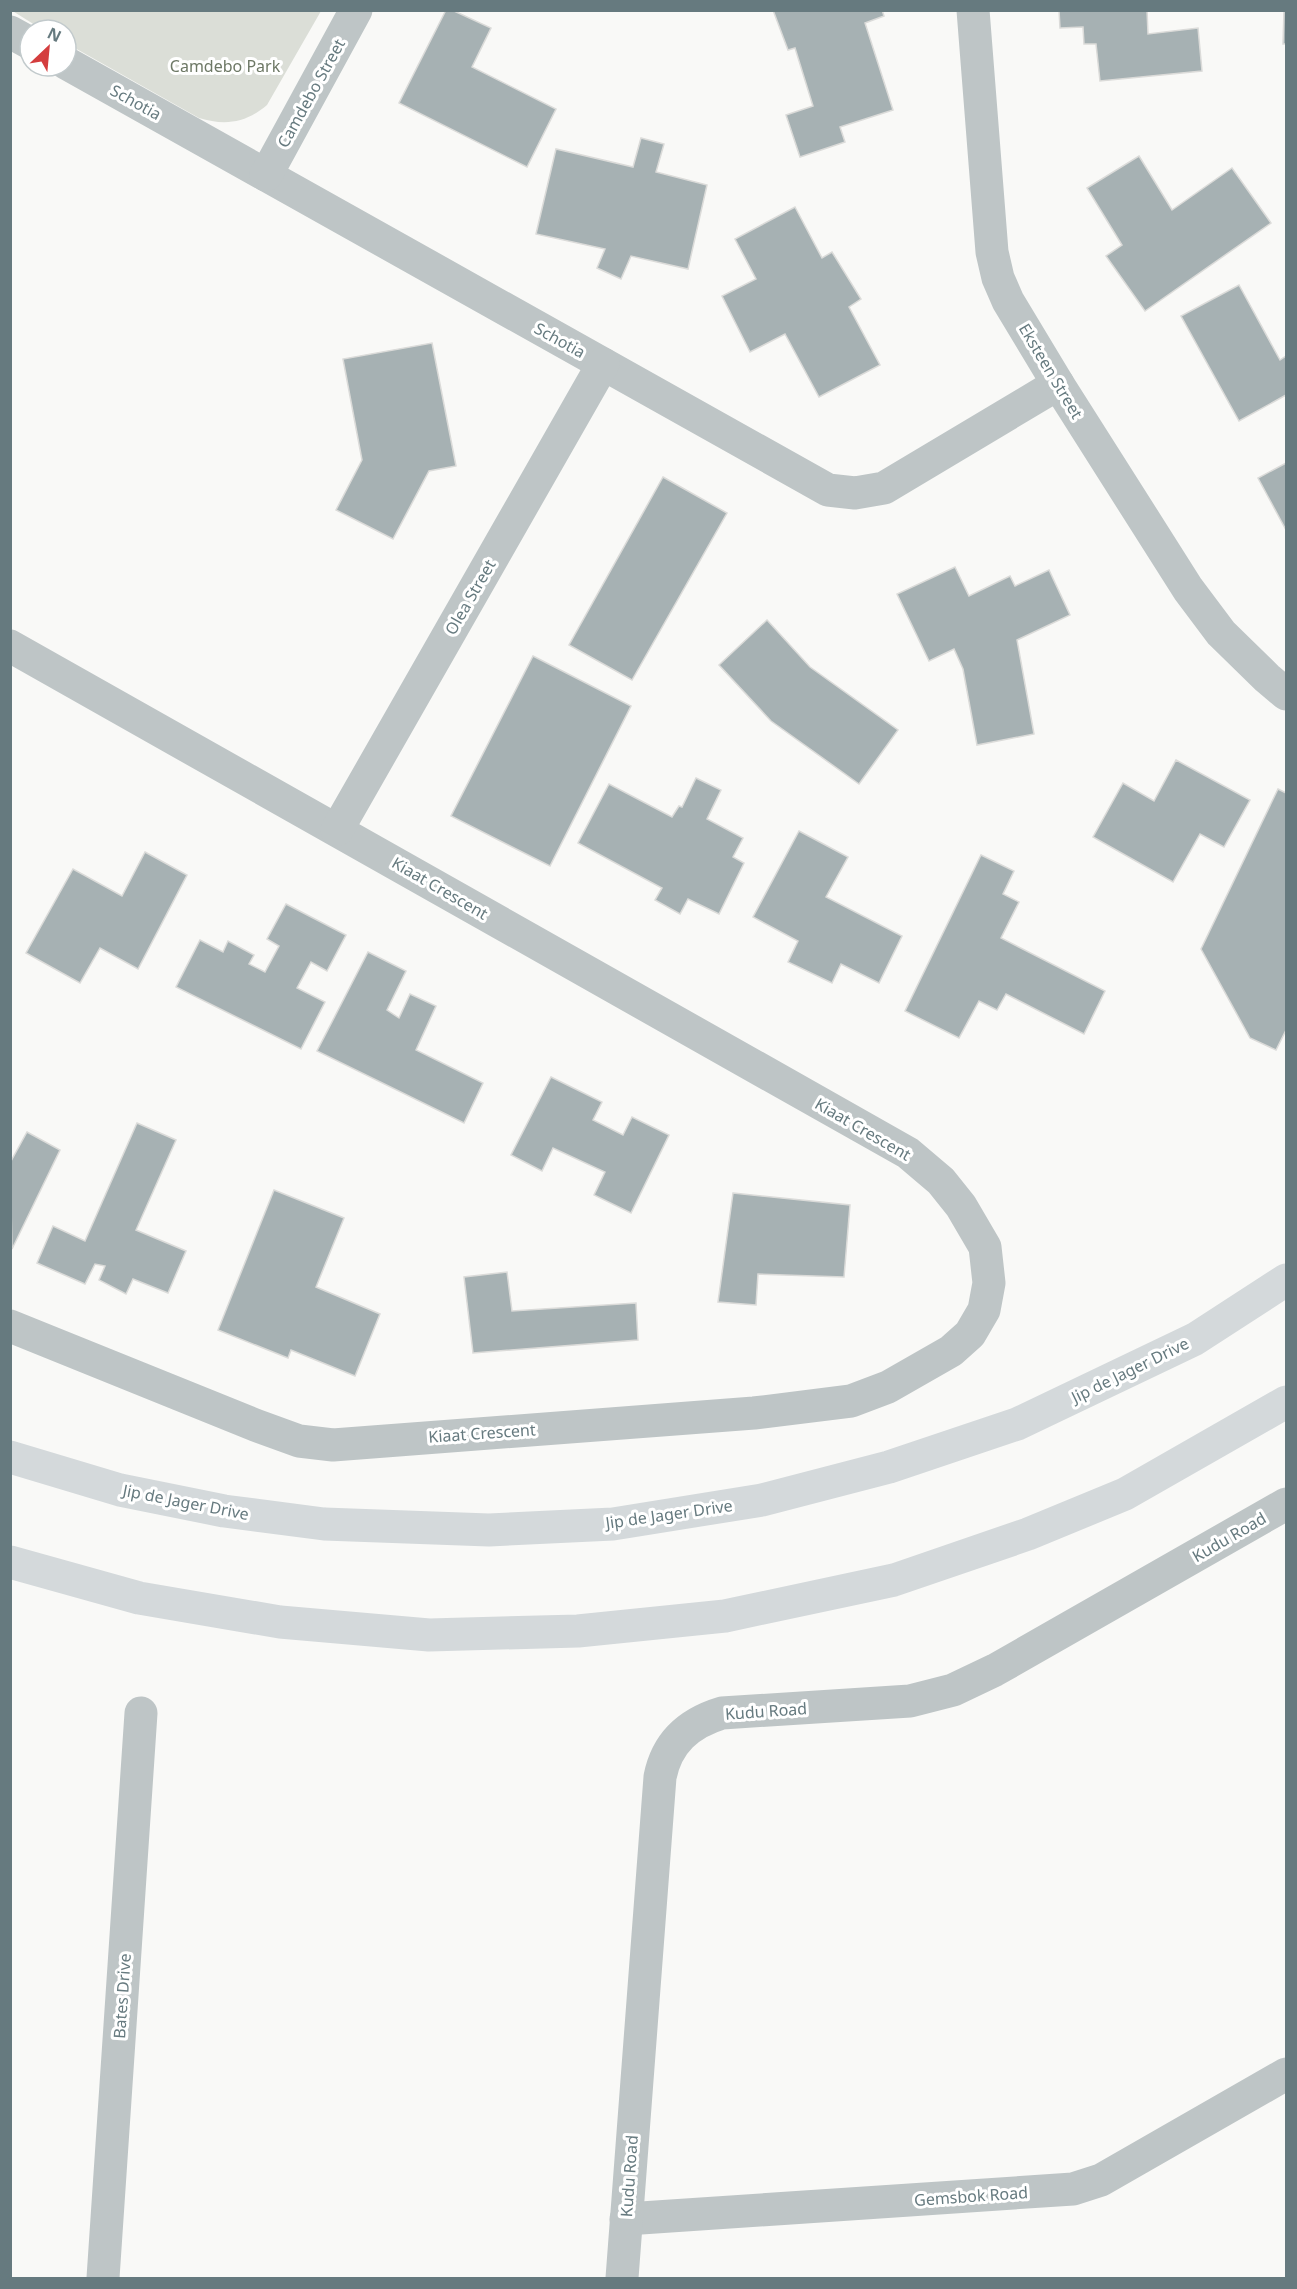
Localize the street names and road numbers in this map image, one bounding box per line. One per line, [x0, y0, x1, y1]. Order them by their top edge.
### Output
street label: Camdebo Street [272, 34, 350, 151]
street label: Schotia [107, 79, 165, 125]
street label: Schotia [531, 317, 589, 363]
street label: Eksteen Street [1014, 319, 1088, 423]
street label: Olea Street [440, 555, 500, 639]
street label: Kiaat Crescent [388, 852, 492, 924]
street label: Kiaat Crescent [811, 1093, 915, 1165]
street label: Jip de Jager Drive [1066, 1332, 1192, 1409]
street label: Kiaat Crescent [428, 1418, 537, 1448]
street label: Jip de Jager Drive [119, 1479, 251, 1525]
street label: Jip de Jager Drive [602, 1494, 734, 1534]
street label: Kudu Road [1188, 1507, 1270, 1567]
street label: Kudu Road [724, 1697, 808, 1725]
street label: Bates Drive [108, 1953, 136, 2039]
street label: Kudu Road [615, 2134, 643, 2218]
street label: Gemsbok Road [913, 2181, 1029, 2211]

